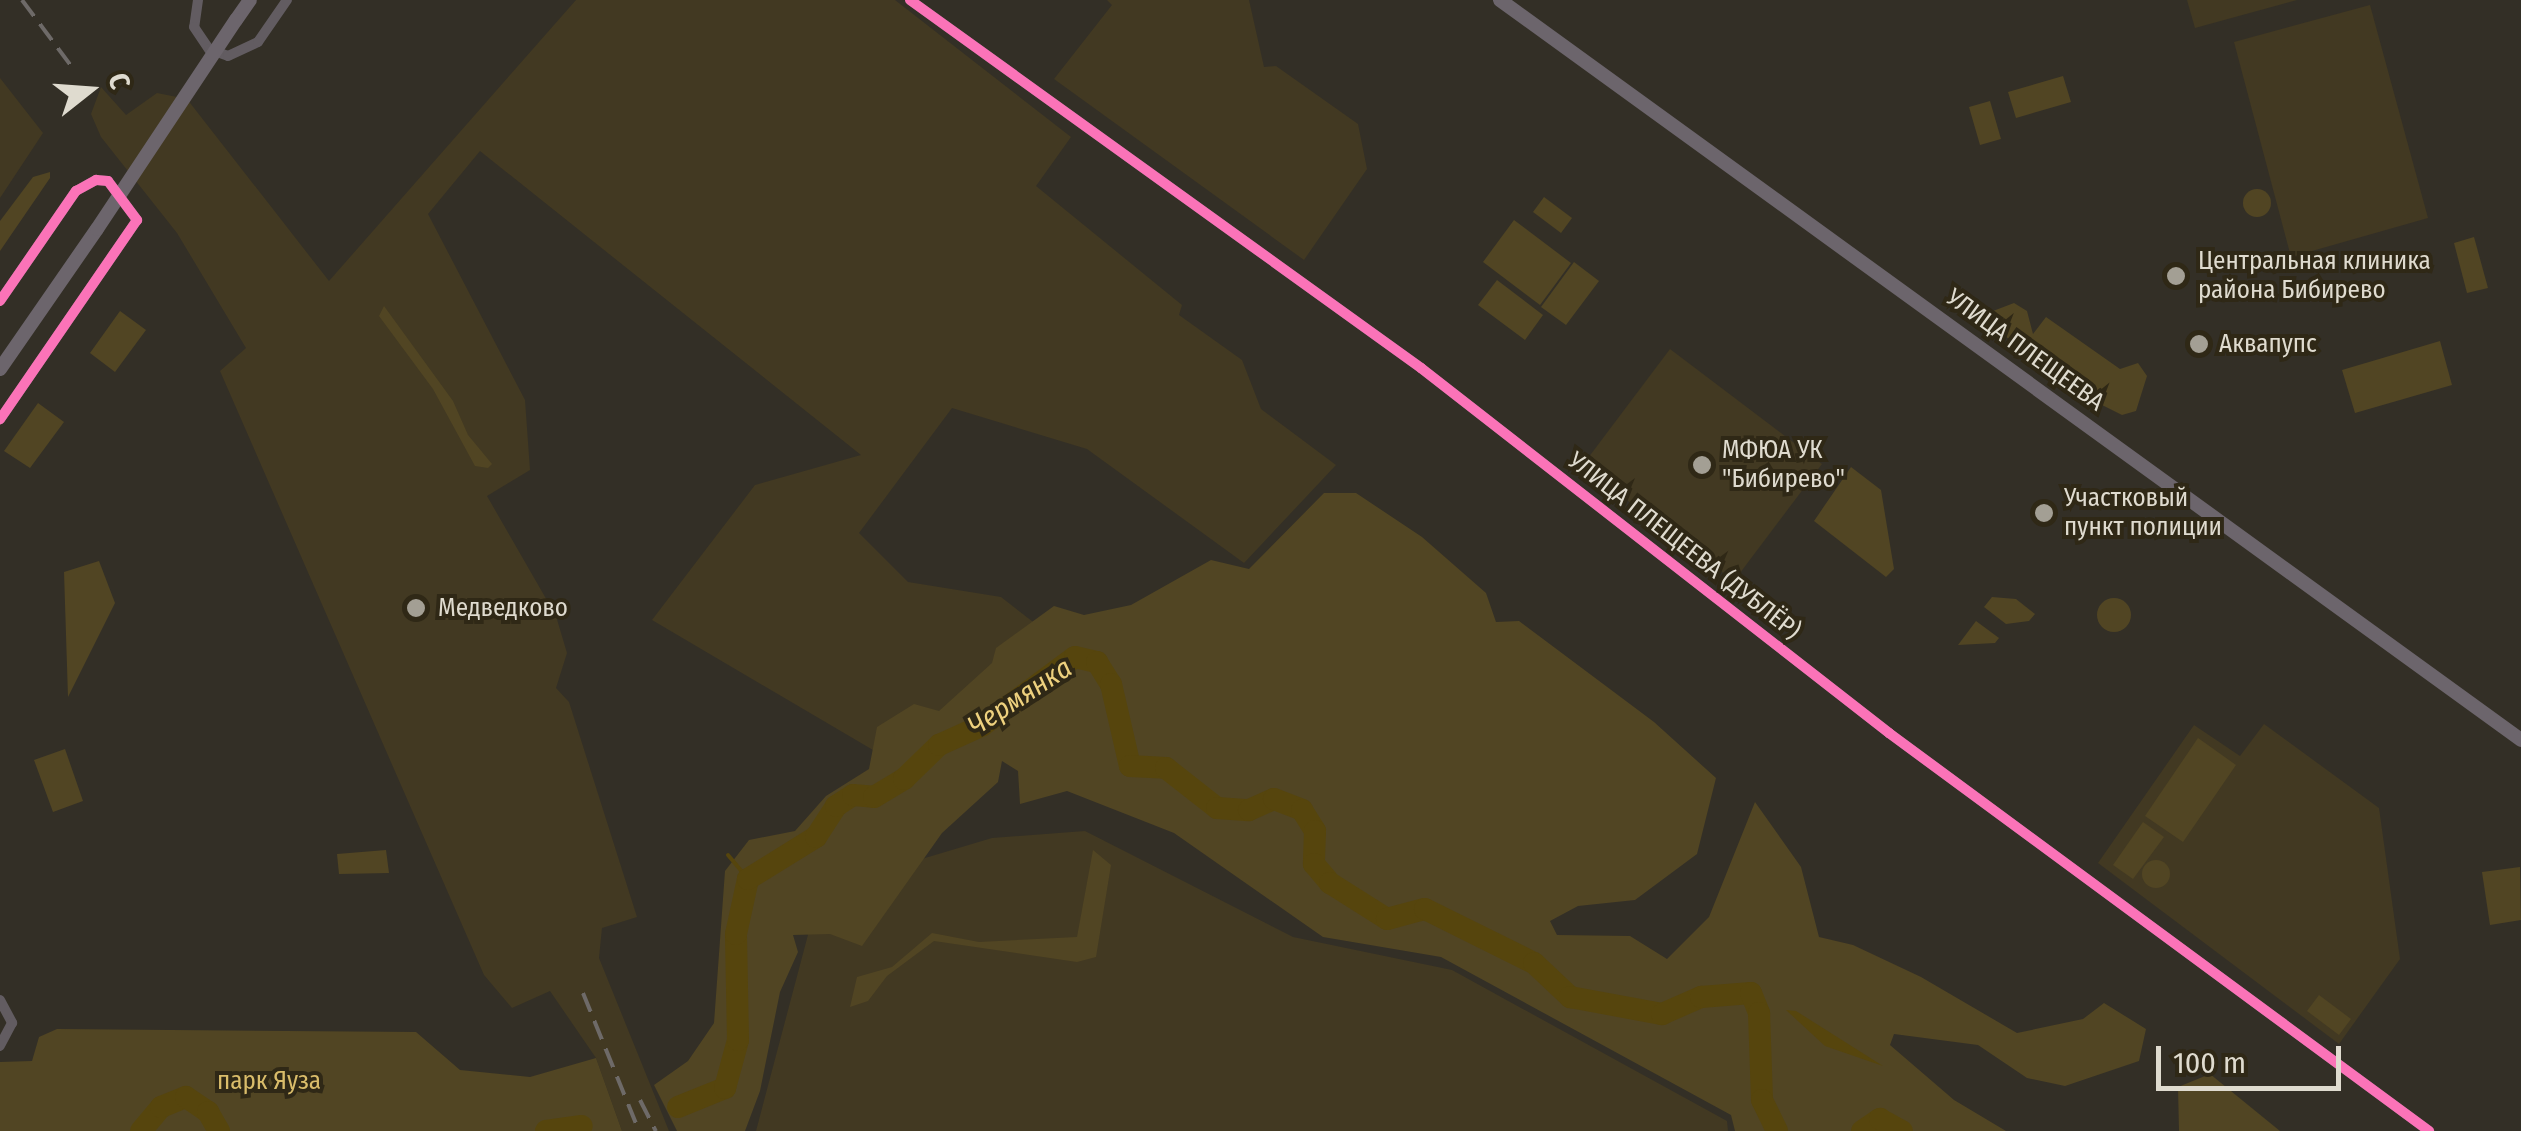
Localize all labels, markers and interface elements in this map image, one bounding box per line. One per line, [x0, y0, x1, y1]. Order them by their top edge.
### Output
north arrow [40, 40, 140, 140]
text: С [101, 69, 137, 93]
place label: Центральная клиника района Бибирево [2198, 247, 2431, 306]
marker: Центральная клиника района Бибирево [2163, 263, 2189, 289]
street label: УЛИЦА ПЛЕЩЕЕВА [1940, 283, 2110, 417]
place label: Аквапупс [2219, 329, 2317, 359]
marker: Аквапупс [2188, 333, 2210, 355]
place label: МФЮА УК "Бибирево" [1722, 436, 1845, 495]
street label: УЛИЦА ПЛЕЩЕЕВА (ДУБЛЁР) [1562, 446, 1806, 646]
marker: МФЮА УК "Бибирево" [1691, 454, 1713, 476]
place label: Участковый пункт полиции [2064, 484, 2222, 543]
marker: Участковый пункт полиции [2033, 502, 2055, 524]
place label: Медведково [438, 593, 568, 623]
marker: Медведково [403, 595, 429, 621]
water label: Чермянка [962, 651, 1078, 743]
scale bar [2161, 1026, 2346, 1088]
text: 100 m [2173, 1045, 2246, 1081]
park label: парк Яуза [217, 1066, 321, 1096]

